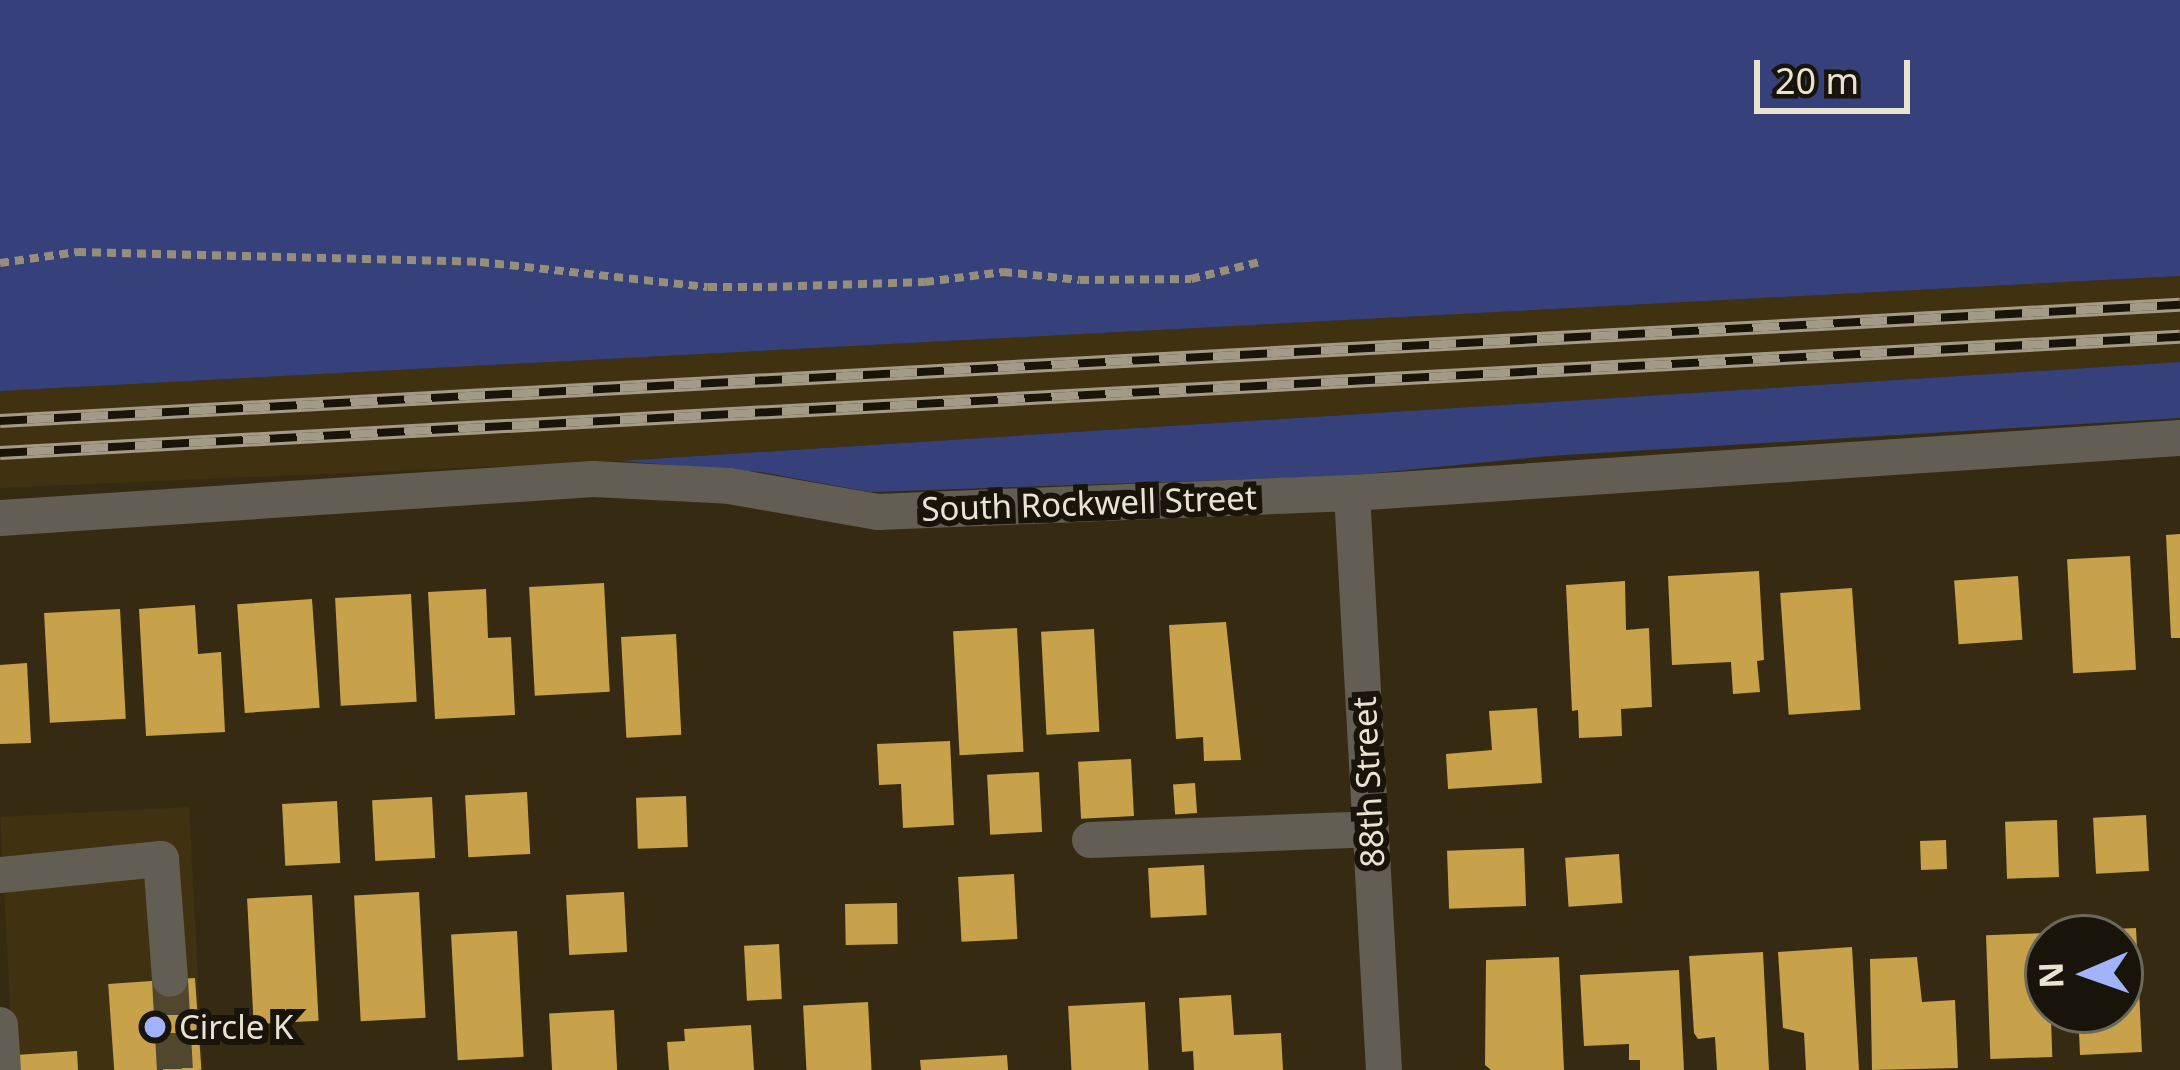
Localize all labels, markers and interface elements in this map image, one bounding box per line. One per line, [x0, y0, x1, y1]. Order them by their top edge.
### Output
scale bar [1760, 36, 1916, 110]
text: 20 m [1775, 56, 1859, 105]
street label: South Rockwell Street [921, 477, 1257, 529]
street label: 88th Street [1344, 696, 1392, 868]
north arrow [2024, 914, 2144, 1034]
text: N [2028, 961, 2073, 989]
place label: Circle K [179, 1007, 293, 1047]
marker: Circle K [142, 1014, 168, 1040]

